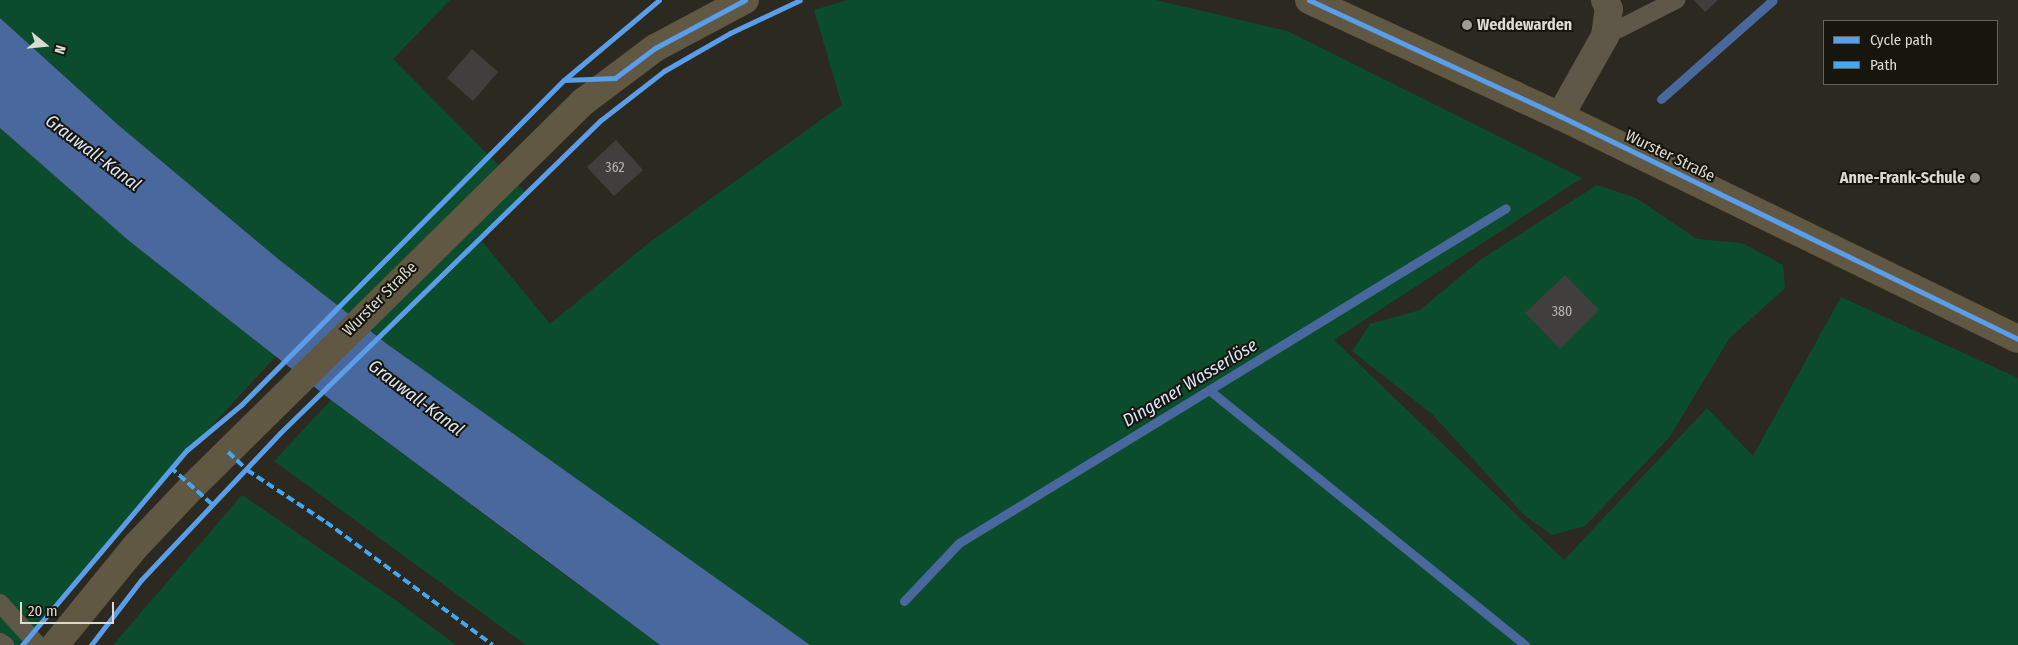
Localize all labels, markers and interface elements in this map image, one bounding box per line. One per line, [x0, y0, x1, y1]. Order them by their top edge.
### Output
place label: Weddewarden [1477, 15, 1572, 35]
marker: Weddewarden [1461, 19, 1473, 31]
north arrow [20, 20, 70, 70]
legend [1823, 20, 1998, 85]
text: Cycle path [1870, 31, 1933, 49]
text: N [50, 43, 69, 56]
text: Path [1870, 56, 1897, 74]
water label: Grauwall-Kanal [41, 110, 145, 196]
street label: Wurster Straße [1622, 126, 1718, 186]
house number: 362 [605, 160, 625, 176]
place label: Anne-Frank-Schule [1840, 168, 1965, 188]
marker: Anne-Frank-Schule [1969, 172, 1981, 184]
street label: Wurster Straße [339, 258, 421, 340]
house number: 380 [1552, 304, 1572, 320]
water label: Dingener Wasserlöse [1119, 334, 1261, 432]
water label: Grauwall-Kanal [364, 355, 468, 441]
scale bar [22, 592, 116, 624]
text: 20 m [28, 602, 58, 620]

